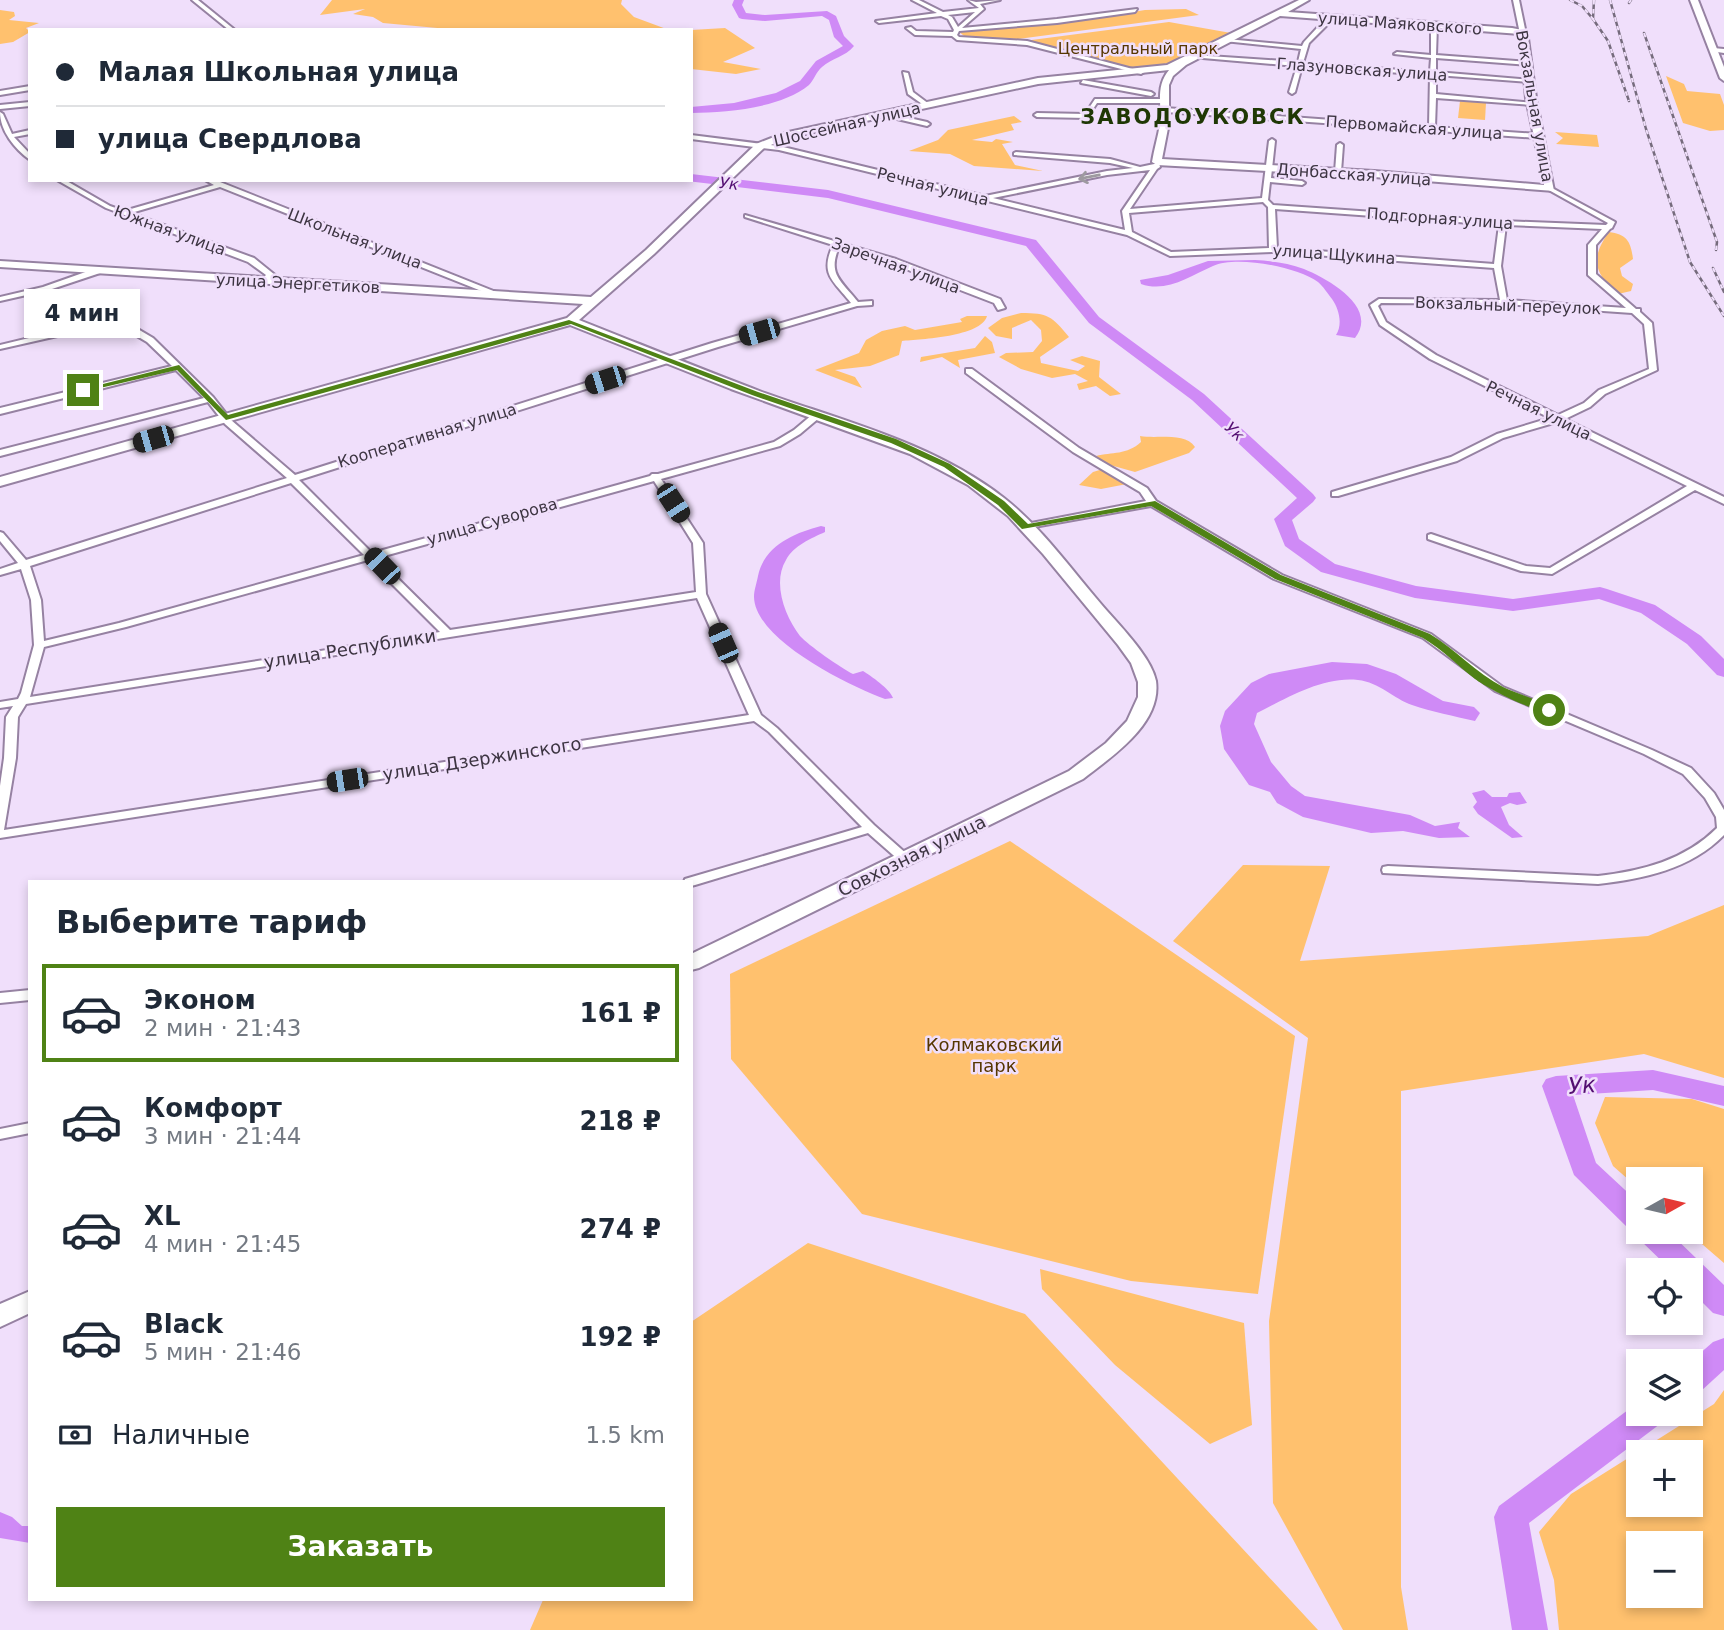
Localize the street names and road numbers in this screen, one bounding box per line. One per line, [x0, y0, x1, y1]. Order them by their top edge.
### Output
street label: улица Маяковского [1317, 8, 1483, 39]
street label: Вокзальная улица [1512, 29, 1557, 184]
street label: Глазуновская улица [1276, 54, 1448, 85]
street label: Шоссейная улица [772, 98, 923, 151]
street label: Первомайская улица [1325, 112, 1503, 143]
street label: Донбасская улица [1276, 160, 1432, 189]
street label: Речная улица [875, 163, 991, 210]
street label: Южная улица [111, 201, 228, 259]
street label: Школьная улица [285, 204, 425, 273]
street label: Подгорная улица [1366, 204, 1514, 233]
street label: Заречная улица [829, 233, 963, 298]
street label: улица Щукина [1272, 241, 1396, 268]
street label: улица Энергетиков [215, 270, 381, 297]
street label: Вокзальный переулок [1414, 293, 1602, 318]
street label: Речная улица [1483, 377, 1594, 444]
street label: Кооперативная улица [335, 399, 519, 472]
street label: улица Суворова [425, 494, 560, 549]
street label: улица Республики [262, 625, 437, 672]
street label: улица Дзержинского [381, 732, 583, 785]
street label: Совхозная улица [834, 811, 989, 900]

